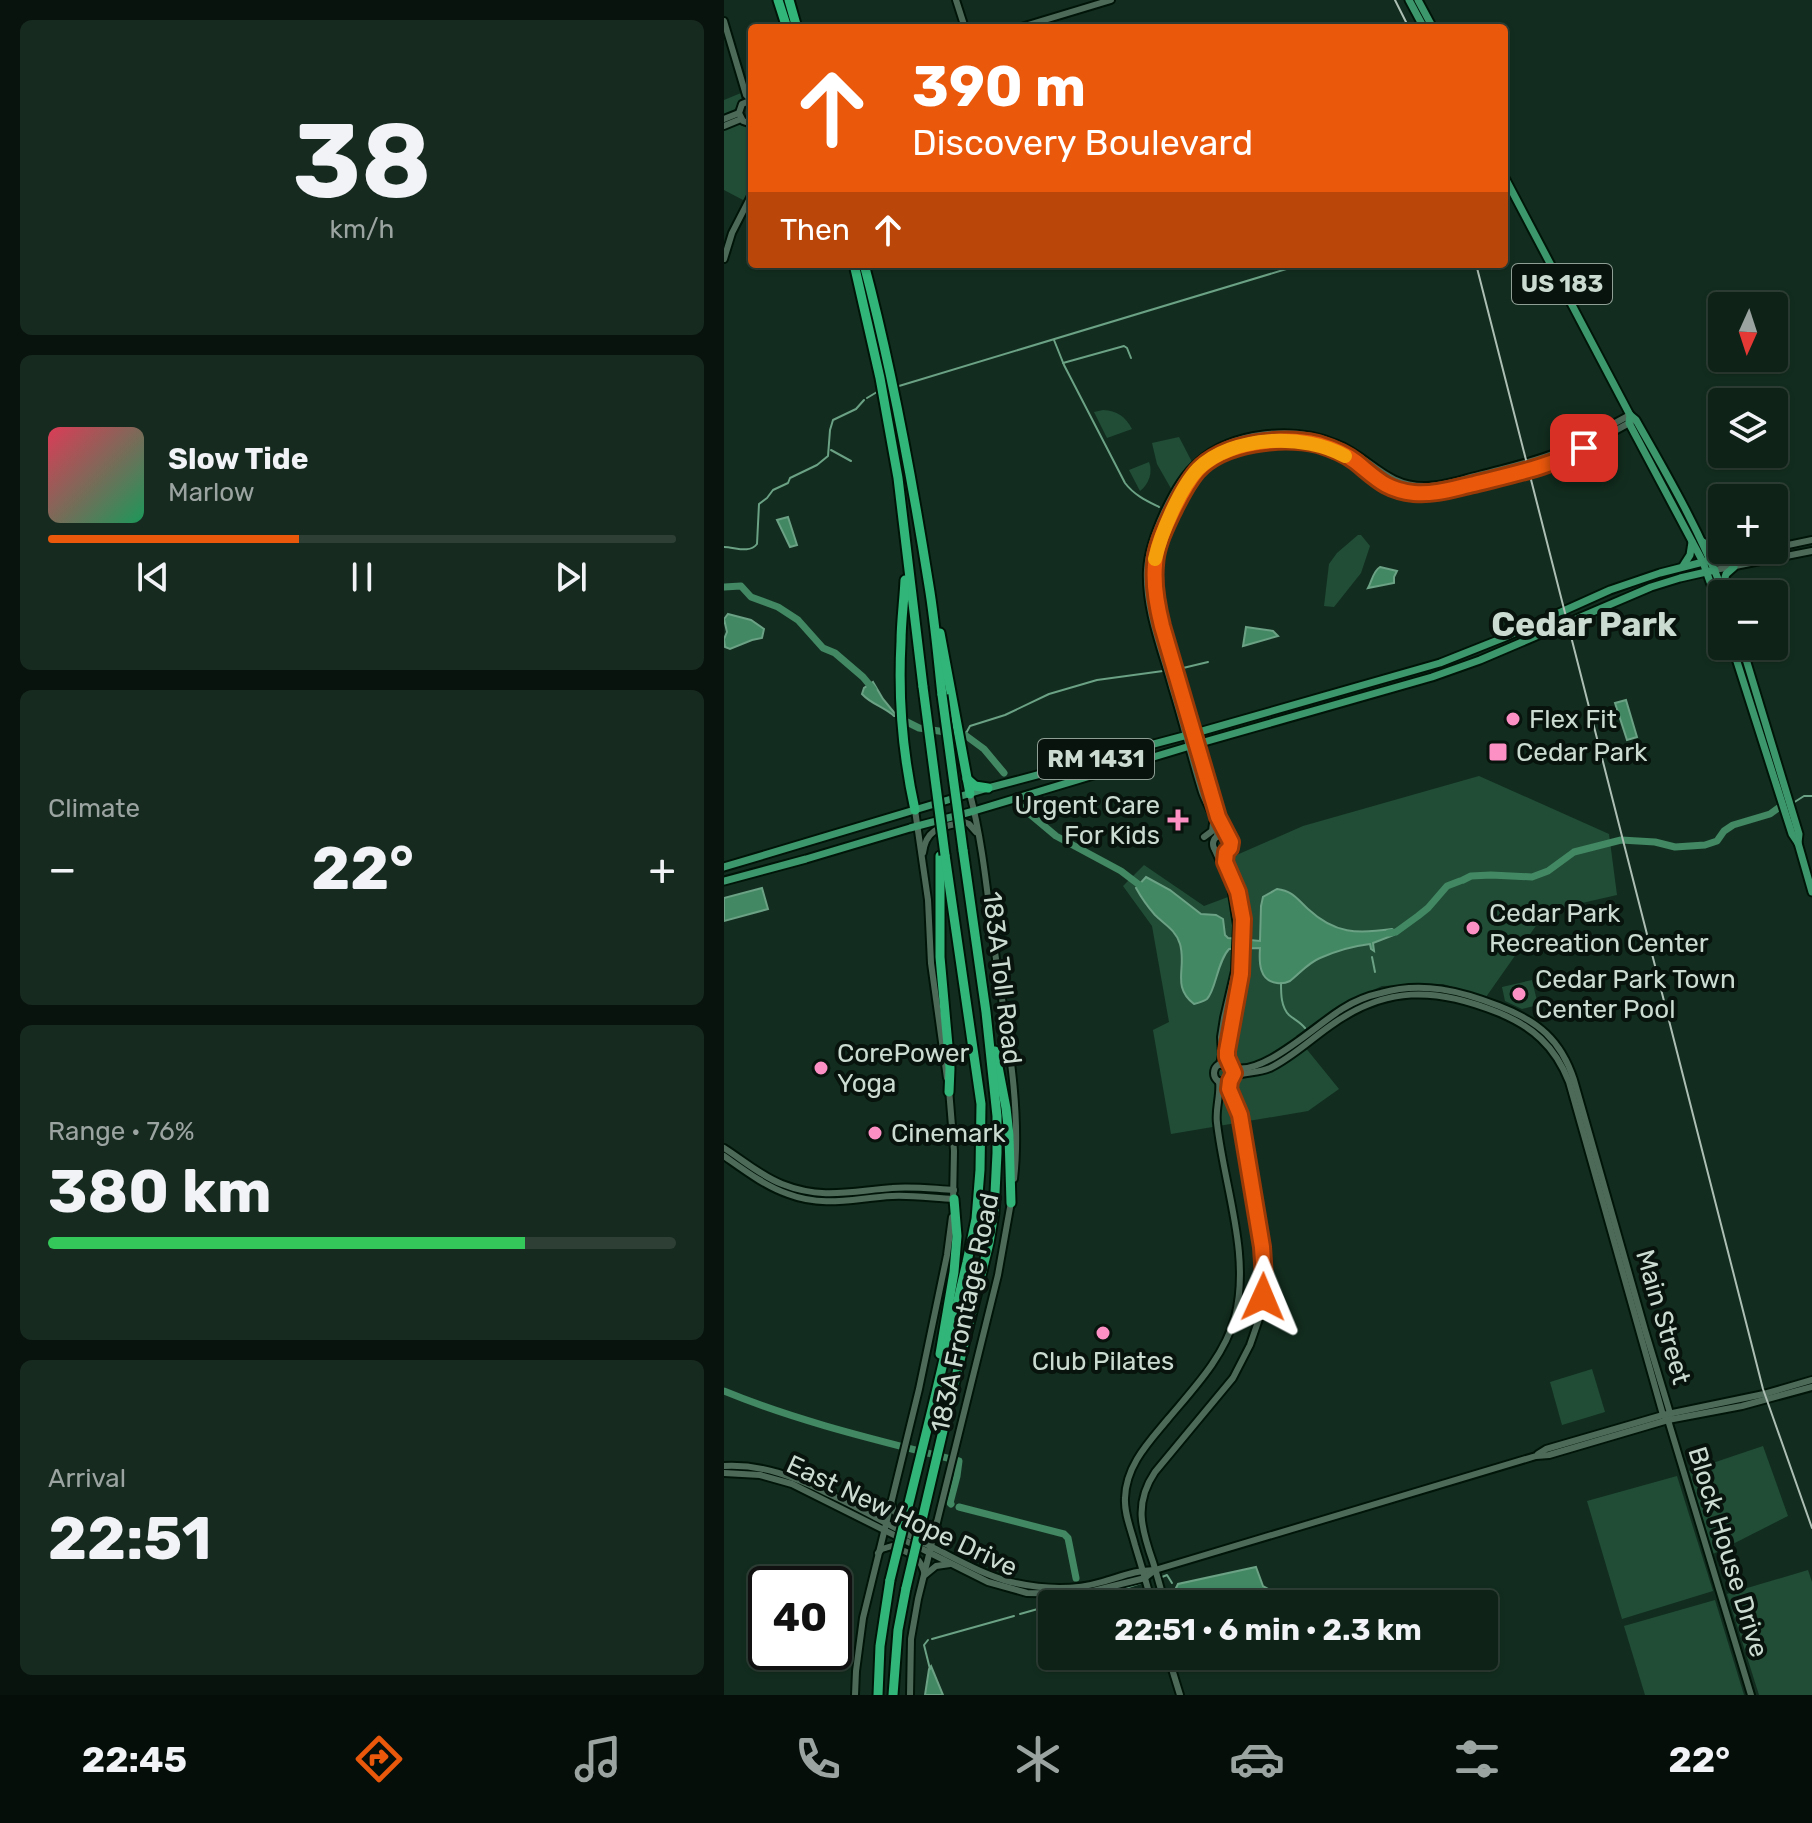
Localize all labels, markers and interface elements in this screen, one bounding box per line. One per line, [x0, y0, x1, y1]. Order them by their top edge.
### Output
text: 390 m [912, 54, 1086, 120]
icon: ahead [780, 56, 884, 160]
text: 38 [293, 100, 431, 223]
text: Discovery Boulevard [912, 121, 1253, 164]
icon: ahead [866, 208, 910, 252]
text: Then [780, 212, 850, 248]
text: km/h [330, 214, 394, 245]
road number: US 183 [1512, 264, 1612, 304]
north arrow [1708, 292, 1788, 372]
map controls [1708, 292, 1788, 660]
button: layers [1708, 388, 1788, 468]
pin [1550, 414, 1618, 482]
icon: arrive [1562, 426, 1606, 470]
text: Slow Tide [168, 441, 308, 477]
text: Marlow [168, 477, 255, 508]
button: + [1708, 484, 1788, 564]
icon: previous [131, 555, 175, 599]
icon: pause [340, 555, 384, 599]
icon: next [549, 555, 593, 599]
button: − [1708, 580, 1788, 660]
district label: Cedar Park [1491, 604, 1677, 645]
place label: Flex Fit [1529, 704, 1617, 735]
marker: Flex Fit [1504, 710, 1522, 728]
place label: Cedar Park [1516, 737, 1648, 768]
road number: RM 1431 [1038, 739, 1154, 779]
marker: Cedar Park [1487, 741, 1509, 763]
place label: Urgent Care For Kids [1014, 790, 1160, 851]
text: Climate [48, 793, 140, 824]
marker: Urgent Care For Kids [1167, 809, 1189, 831]
text: 22° [311, 833, 414, 904]
text: − [48, 843, 77, 895]
text: + [649, 843, 676, 895]
street label: 183A Toll Road [976, 890, 1028, 1066]
place label: Cedar Park Recreation Center [1489, 898, 1709, 959]
marker: Cedar Park Recreation Center [1464, 919, 1482, 937]
place label: Cedar Park Town Center Pool [1535, 964, 1736, 1025]
marker: Cedar Park Town Center Pool [1510, 985, 1528, 1003]
place label: CorePower Yoga [837, 1038, 970, 1099]
marker: CorePower Yoga [812, 1059, 830, 1077]
text: Range · 76% [48, 1116, 195, 1147]
place label: Cinemark [891, 1118, 1006, 1149]
marker: Cinemark [866, 1124, 884, 1142]
text: 380 km [48, 1156, 272, 1227]
street label: 183A Frontage Road [924, 1190, 1006, 1436]
street label: Main Street [1629, 1246, 1697, 1388]
position arrow [1221, 1255, 1305, 1339]
marker: Club Pilates [1094, 1324, 1112, 1342]
place label: Club Pilates [1032, 1346, 1174, 1377]
street label: Block House Drive [1681, 1443, 1775, 1661]
street label: East New Hope Drive [782, 1449, 1022, 1583]
text: Arrival [48, 1463, 126, 1494]
text: 22:51 [48, 1503, 212, 1574]
speed limit sign: 40 [748, 1566, 852, 1670]
text: 22:51 · 6 min · 2.3 km [1114, 1612, 1422, 1648]
icon: directions [351, 1731, 407, 1787]
icon: music [570, 1731, 626, 1787]
icon: phone [790, 1731, 846, 1787]
icon: climate [1010, 1731, 1066, 1787]
icon: car [1229, 1731, 1285, 1787]
icon: filters [1449, 1731, 1505, 1787]
text: 22:45 [82, 1738, 187, 1781]
text: 22° [1668, 1738, 1730, 1781]

